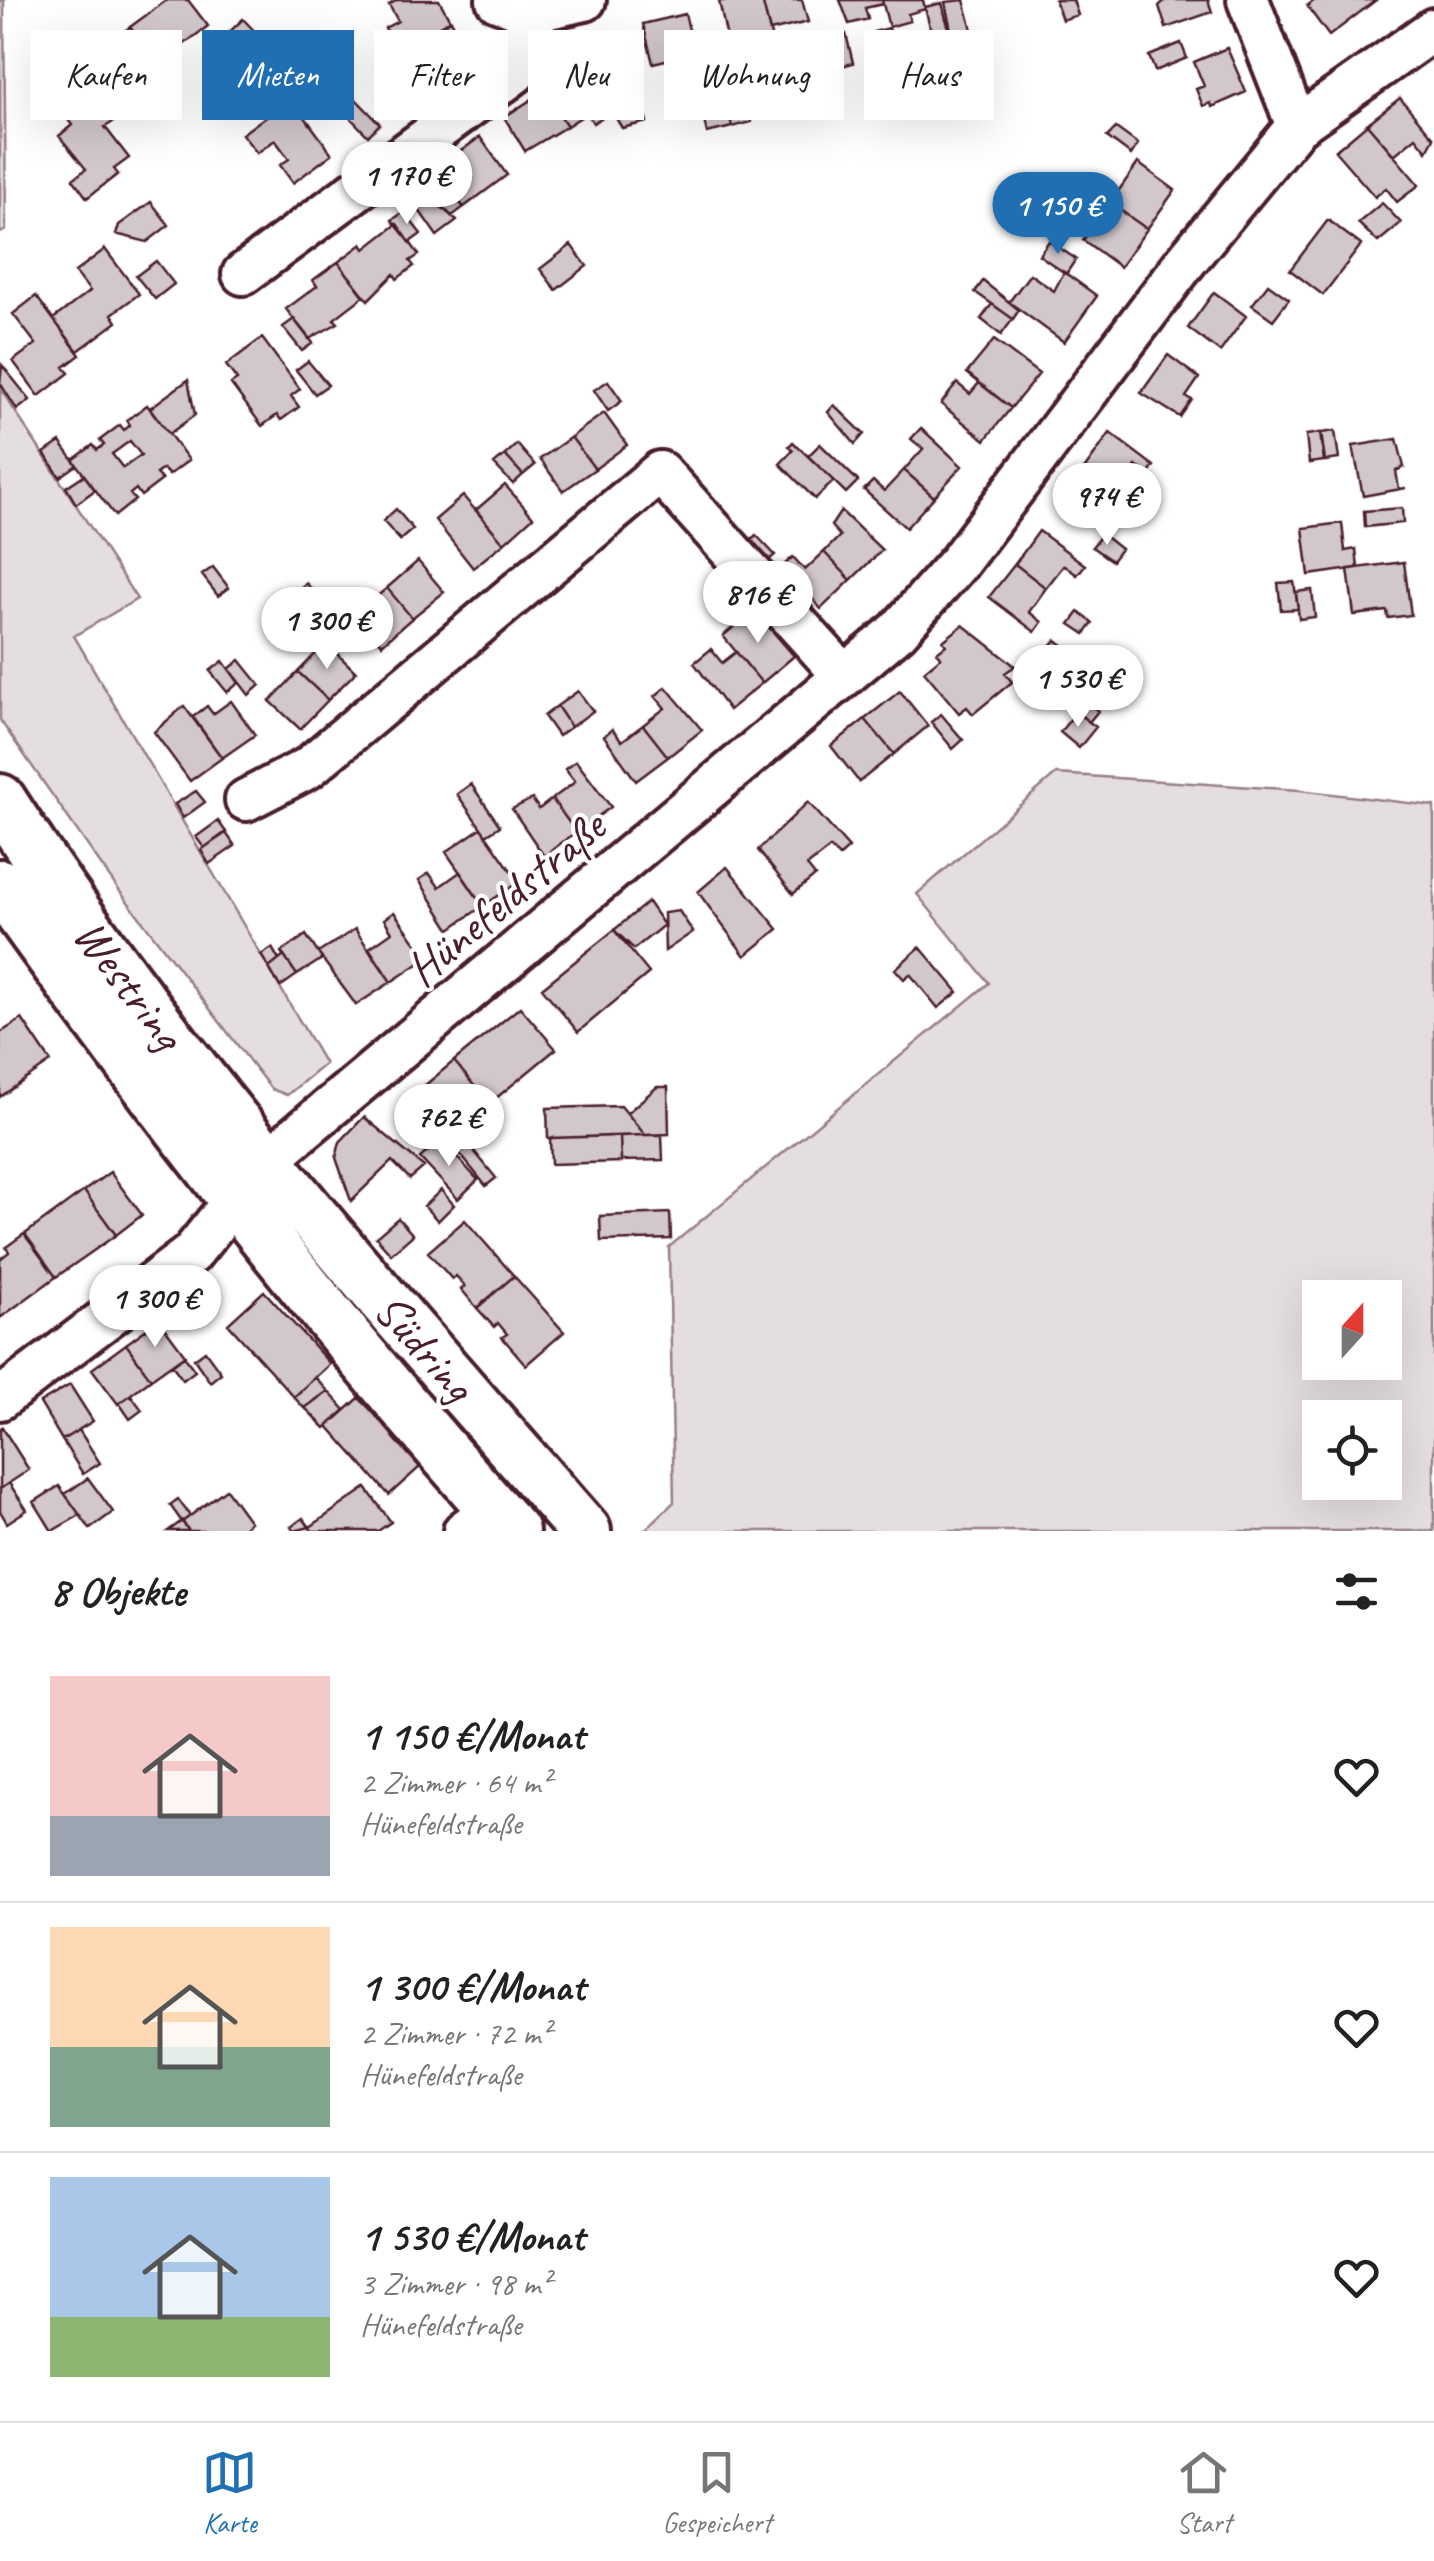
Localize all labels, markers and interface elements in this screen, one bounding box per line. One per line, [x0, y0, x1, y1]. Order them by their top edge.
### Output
chip: Kaufen [30, 30, 182, 120]
chip: Mieten [202, 30, 354, 120]
chip: Filter [374, 30, 508, 120]
chip: Neu [528, 30, 644, 120]
chip: Wohnung [664, 30, 844, 120]
chip: Haus [864, 30, 994, 120]
pin: 1 170 € [315, 142, 499, 227]
text: 1 170 € [363, 154, 451, 195]
pin: 1 150 € [966, 172, 1150, 257]
text: 1 150 € [1015, 184, 1101, 225]
pin: 974 € [1037, 463, 1177, 548]
text: 974 € [1075, 475, 1139, 516]
pin: 816 € [688, 561, 828, 646]
text: 816 € [725, 573, 791, 614]
pin: 1 300 € [235, 587, 419, 672]
text: 1 300 € [283, 599, 371, 640]
pin: 1 530 € [986, 645, 1170, 730]
text: 1 530 € [1035, 657, 1121, 698]
street label: Hünefeldstraße [393, 795, 620, 999]
street label: Westring [61, 907, 200, 1064]
pin: 762 € [379, 1084, 519, 1169]
text: 762 € [416, 1096, 482, 1137]
pin: 1 300 € [63, 1265, 247, 1350]
text: 1 300 € [111, 1277, 199, 1318]
street label: Südring [361, 1280, 490, 1415]
north arrow [1302, 1280, 1402, 1380]
map controls [1302, 1280, 1402, 1500]
button: locate [1302, 1400, 1402, 1500]
icon: filters [1329, 1564, 1384, 1619]
text: 8 Objekte [50, 1565, 186, 1618]
text: 1 150 €/Monat [360, 1709, 584, 1762]
icon: home [130, 1716, 250, 1836]
icon: heart [1329, 1749, 1384, 1804]
text: 2 Zimmer · 64 m² [360, 1762, 550, 1803]
text: Hünefeldstraße [360, 1803, 522, 1844]
text: 1 300 €/Monat [360, 1960, 585, 2013]
icon: home [130, 1967, 250, 2087]
icon: heart [1329, 2000, 1384, 2055]
text: 2 Zimmer · 72 m² [360, 2013, 550, 2054]
text: Hünefeldstraße [360, 2054, 522, 2095]
text: 1 530 €/Monat [360, 2210, 584, 2263]
icon: home [130, 2217, 250, 2337]
icon: heart [1329, 2250, 1384, 2305]
text: 3 Zimmer · 98 m² [360, 2263, 550, 2304]
text: Hünefeldstraße [360, 2304, 522, 2345]
tab: Karte [202, 2445, 257, 2540]
tab: Gespeichert [662, 2445, 772, 2540]
tab: Start [1176, 2445, 1232, 2540]

